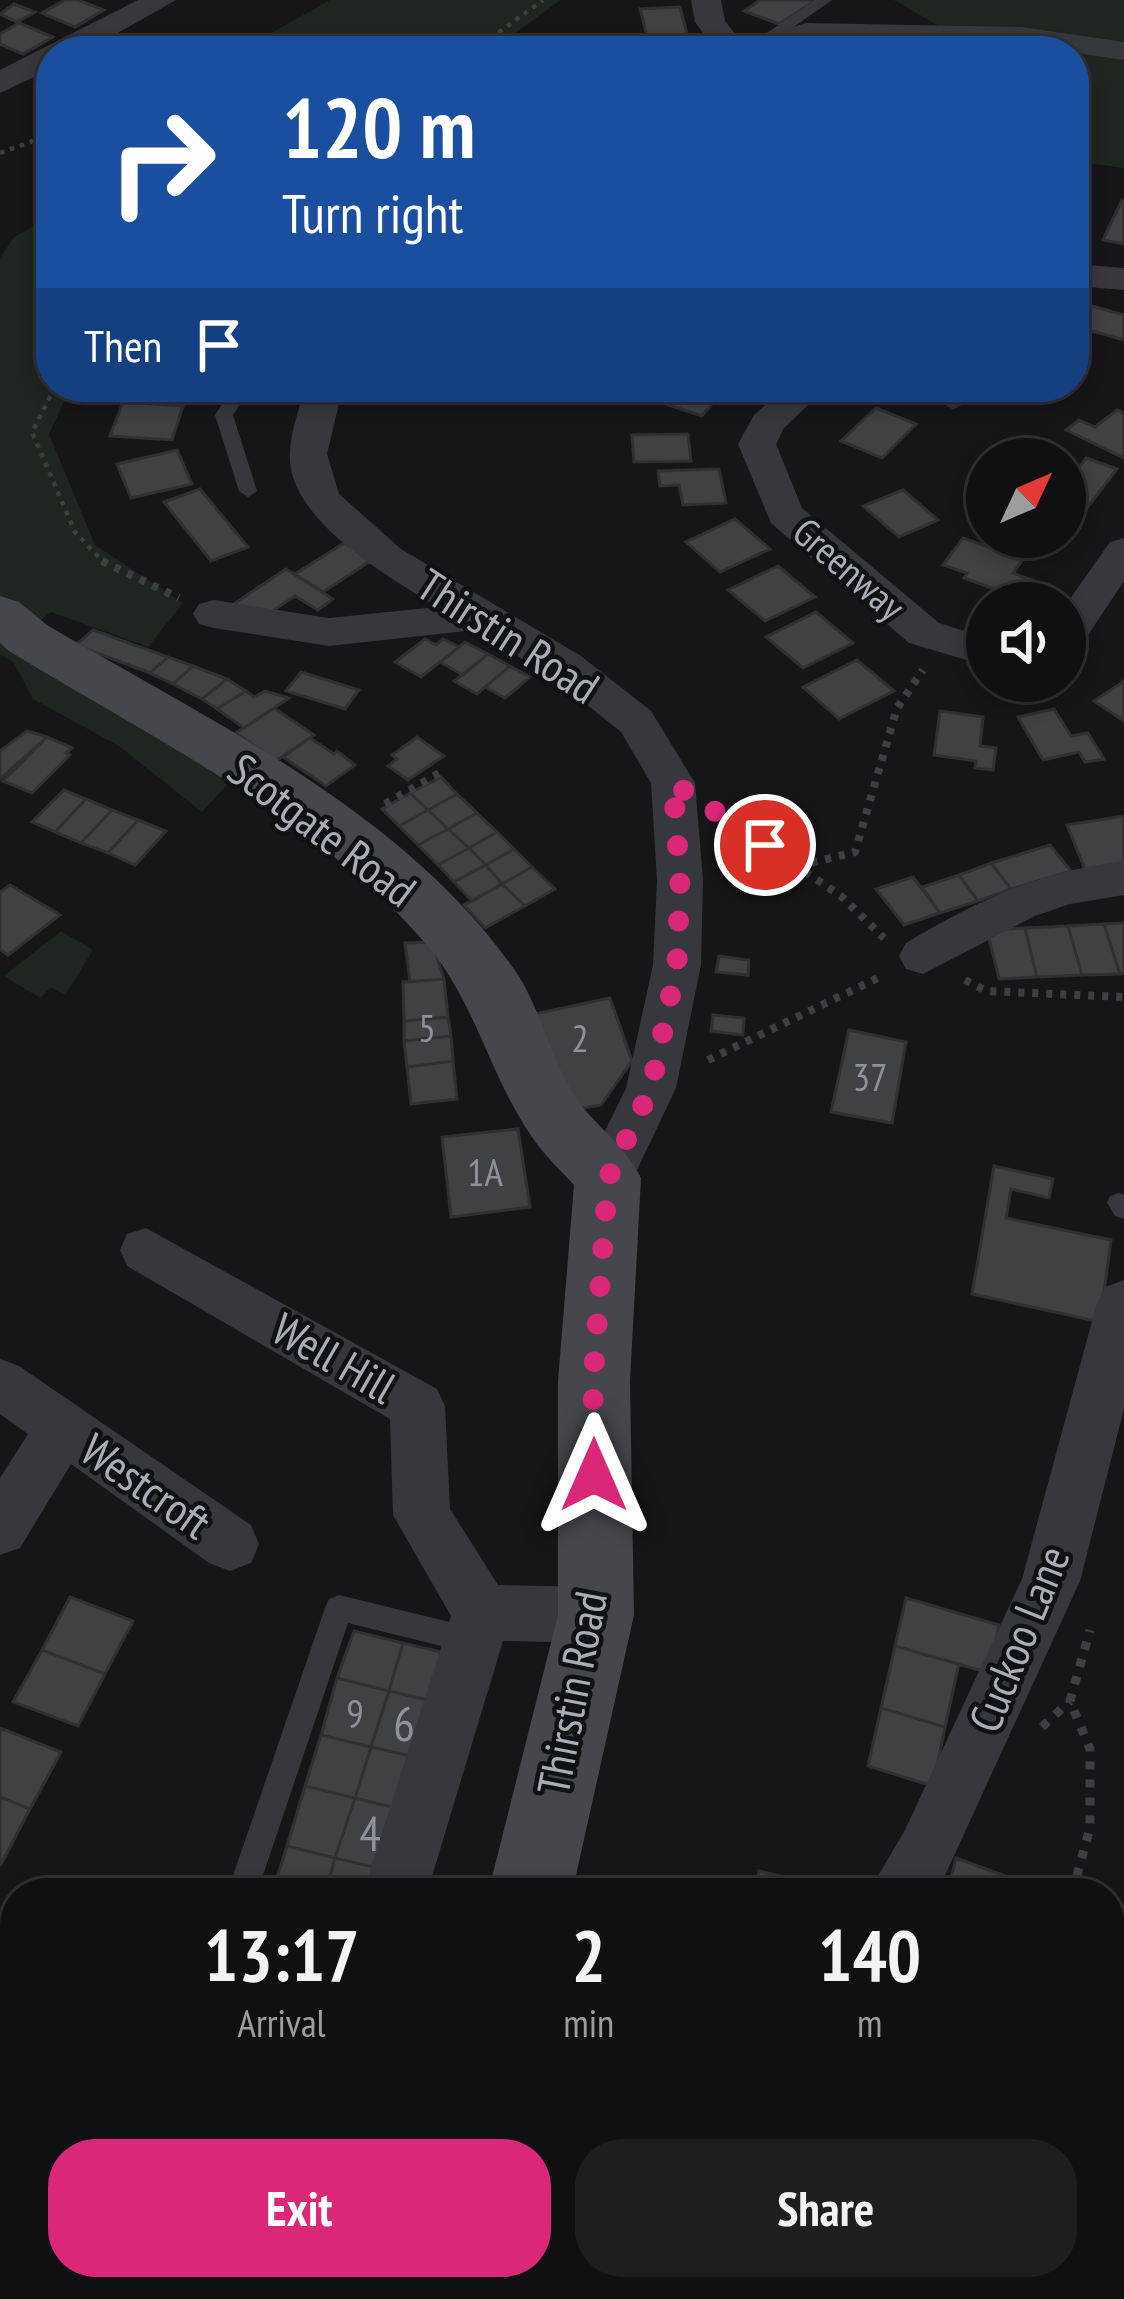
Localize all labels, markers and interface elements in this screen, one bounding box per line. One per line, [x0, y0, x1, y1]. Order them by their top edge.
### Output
text: 120 m [282, 72, 475, 181]
icon: right [84, 84, 240, 240]
text: Turn right [282, 178, 463, 248]
icon: arrive [186, 312, 252, 378]
text: Then [84, 316, 162, 374]
north arrow [966, 438, 1086, 558]
map controls [966, 438, 1086, 702]
street label: Greenway [783, 506, 916, 631]
street label: Thirstin Road [407, 555, 610, 715]
button: sound [966, 582, 1086, 702]
street label: Scotgate Road [217, 740, 428, 919]
pin [714, 794, 816, 896]
icon: arrive [732, 812, 798, 878]
house number: 5 [418, 1002, 436, 1053]
house number: 2 [571, 1012, 589, 1063]
house number: 37 [852, 1051, 888, 1102]
house number: 1A [467, 1146, 504, 1197]
street label: Well Hill [263, 1299, 407, 1416]
position arrow [531, 1412, 657, 1538]
street label: Westcroft [70, 1420, 223, 1551]
street label: Cuckoo Lane [955, 1537, 1082, 1740]
street label: Thirstin Road [523, 1586, 619, 1799]
house number: 9 [346, 1687, 364, 1738]
house number: 6 [393, 1692, 415, 1754]
house number: 4 [359, 1802, 381, 1864]
text: 13:17 [204, 1908, 360, 2001]
text: 2 [572, 1908, 606, 2001]
text: 140 [818, 1908, 921, 2001]
text: Arrival [238, 1997, 326, 2048]
text: min [563, 1997, 614, 2048]
text: m [857, 1997, 882, 2048]
button: Exit [48, 2139, 551, 2277]
button: Share [575, 2139, 1077, 2277]

